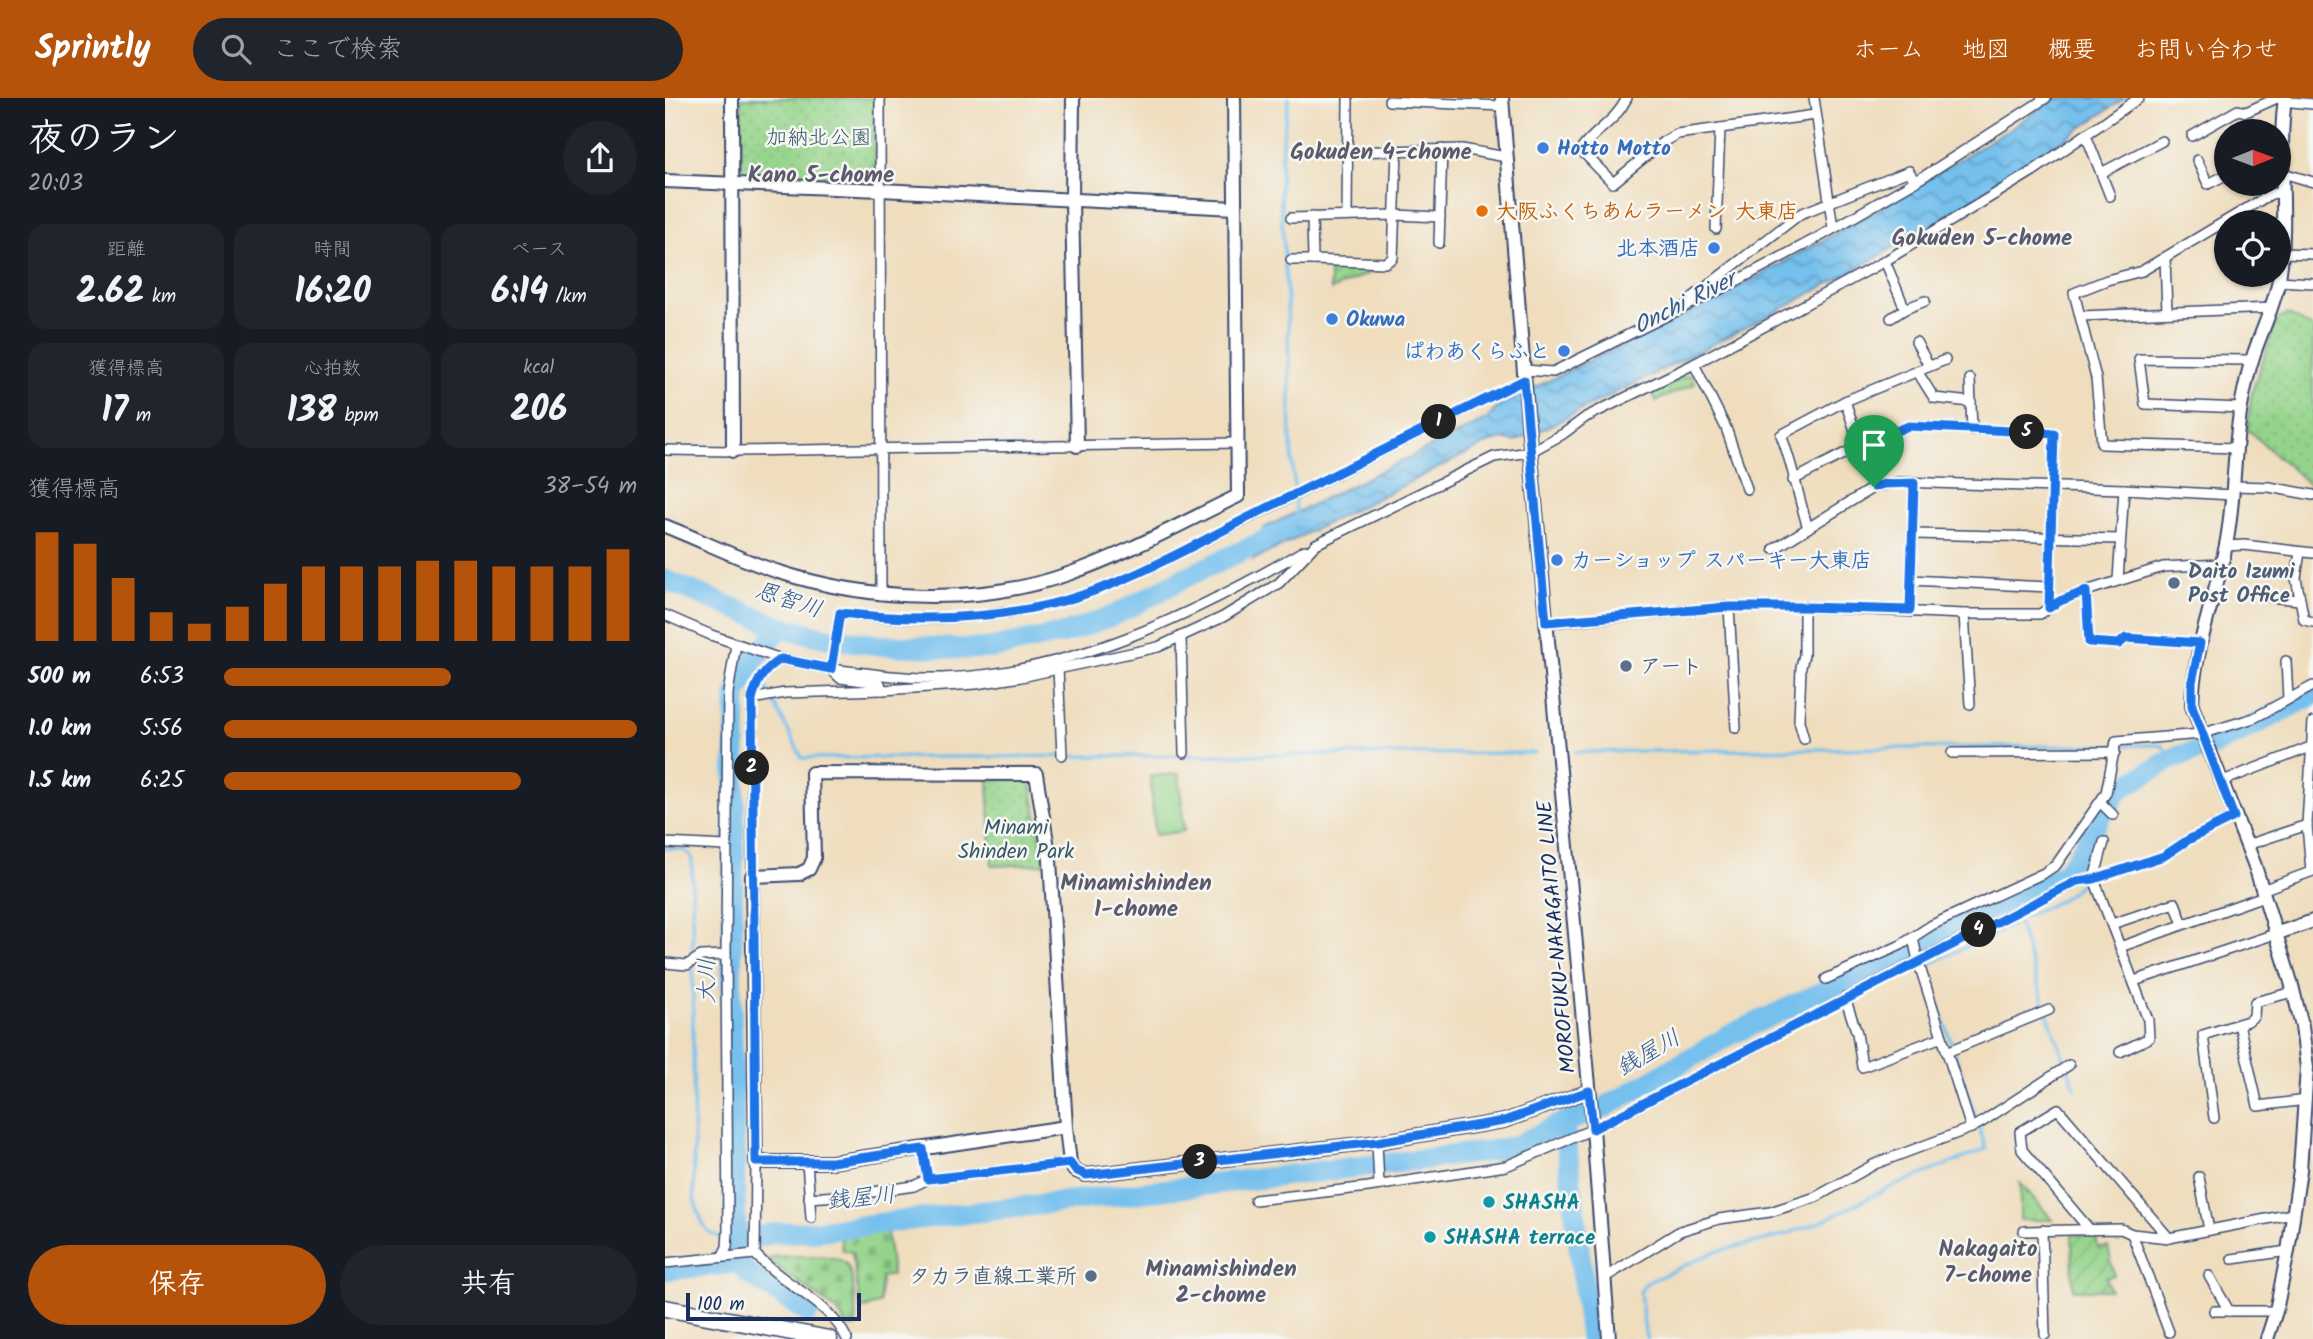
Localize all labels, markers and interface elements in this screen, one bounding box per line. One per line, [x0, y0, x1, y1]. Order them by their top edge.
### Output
search box [193, 18, 683, 81]
text: Sprintly [35, 23, 151, 76]
text: ここで検索 [273, 29, 403, 71]
icon: search [217, 30, 255, 68]
text: ホーム [1853, 31, 1924, 70]
text: 地図 [1962, 31, 2010, 70]
text: 概要 [2048, 31, 2096, 70]
text: お問い合わせ [2134, 31, 2278, 70]
text: 夜のラン [28, 110, 180, 170]
north arrow [2214, 119, 2291, 196]
map controls [2214, 119, 2291, 287]
button: share [563, 121, 637, 195]
park label: 加納北公園 [767, 122, 872, 155]
place label: Hotto Motto [1557, 133, 1671, 166]
district label: Gokuden 4-chome [1290, 135, 1472, 171]
marker: Hotto Motto [1535, 140, 1551, 156]
district label: Kano 5-chome [748, 158, 894, 194]
text: 20:03 [28, 166, 83, 202]
place label: 大阪ふくちあんラーメン 大東店 [1496, 196, 1798, 229]
marker: 大阪ふくちあんラーメン 大東店 [1474, 203, 1490, 219]
button: locate [2214, 210, 2291, 287]
district label: Gokuden 5-chome [1892, 221, 2072, 257]
place label: 北本酒店 [1616, 233, 1700, 266]
text: 距離 [107, 235, 145, 265]
text: 時間 [313, 235, 352, 265]
text: ペース [511, 235, 567, 265]
marker: 北本酒店 [1706, 240, 1722, 256]
water label: Onchi River [1628, 261, 1746, 345]
text: 2.62 [76, 265, 144, 321]
text: 16:20 [294, 265, 371, 321]
text: 6:14 [491, 265, 548, 321]
text: km [144, 282, 176, 312]
text: /km [548, 282, 587, 312]
place label: Okuwa [1346, 304, 1405, 337]
marker: Okuwa [1324, 311, 1340, 327]
place label: ぱわあくらふと [1403, 336, 1550, 369]
marker: ぱわあくらふと [1556, 343, 1572, 359]
text: kcal [523, 353, 554, 383]
text: 獲得標高 [88, 354, 164, 384]
text: 心拍数 [304, 354, 361, 384]
text: 206 [510, 383, 567, 439]
text: 17 [101, 384, 128, 440]
text: 138 [286, 384, 337, 440]
text: m [128, 401, 151, 431]
text: bpm [337, 401, 379, 431]
pin: 1 [1421, 404, 1457, 440]
text: 1 [1436, 406, 1441, 436]
pin: 5 [2009, 414, 2045, 450]
pin [1844, 415, 1904, 487]
text: 5 [2022, 416, 2031, 446]
icon: arrive [1855, 426, 1893, 464]
text: 38–54 m [543, 469, 637, 505]
text: 獲得標高 [28, 472, 120, 508]
place label: カーショップ スパーキー大東店 [1571, 545, 1872, 578]
marker: カーショップ スパーキー大東店 [1549, 552, 1565, 568]
place label: Daito Izumi Post Office [2188, 556, 2295, 613]
water label: 恩智川 [750, 573, 827, 629]
marker: Daito Izumi Post Office [2166, 575, 2182, 591]
place label: アート [1640, 651, 1702, 684]
marker: アート [1618, 658, 1634, 674]
text: 500 m [28, 659, 91, 695]
text: 6:53 [140, 659, 184, 695]
text: 1.0 km [28, 711, 91, 747]
text: 5:56 [140, 711, 183, 747]
pin: 2 [735, 750, 769, 786]
text: 2 [746, 752, 757, 782]
text: 1.5 km [28, 763, 91, 799]
text: 6:25 [140, 763, 184, 799]
street label: MOROFUKU-NAKAGAITO LINE [1529, 798, 1586, 1075]
park label: Minami Shinden Park [958, 812, 1074, 869]
district label: Minamishinden 1-chome [1060, 866, 1212, 928]
pin: 4 [1961, 912, 1997, 948]
text: 4 [1973, 914, 1984, 944]
water label: 大川 [690, 958, 726, 1004]
water label: 銭屋川 [1610, 1021, 1688, 1087]
pin: 3 [1183, 1144, 1217, 1180]
text: 3 [1194, 1146, 1205, 1176]
water label: 銭屋川 [825, 1177, 897, 1220]
place label: SHASHA [1503, 1187, 1580, 1220]
marker: SHASHA [1481, 1194, 1497, 1210]
place label: SHASHA terrace [1444, 1222, 1595, 1255]
marker: SHASHA terrace [1422, 1229, 1438, 1245]
district label: Nakagaito 7-chome [1939, 1232, 2037, 1294]
button: 保存 [28, 1245, 326, 1325]
button: 共有 [340, 1245, 637, 1325]
district label: Minamishinden 2-chome [1145, 1252, 1297, 1314]
place label: タカラ直線工業所 [909, 1261, 1077, 1294]
marker: タカラ直線工業所 [1083, 1268, 1099, 1284]
scale bar [686, 1290, 861, 1322]
text: 100 m [697, 1290, 745, 1320]

